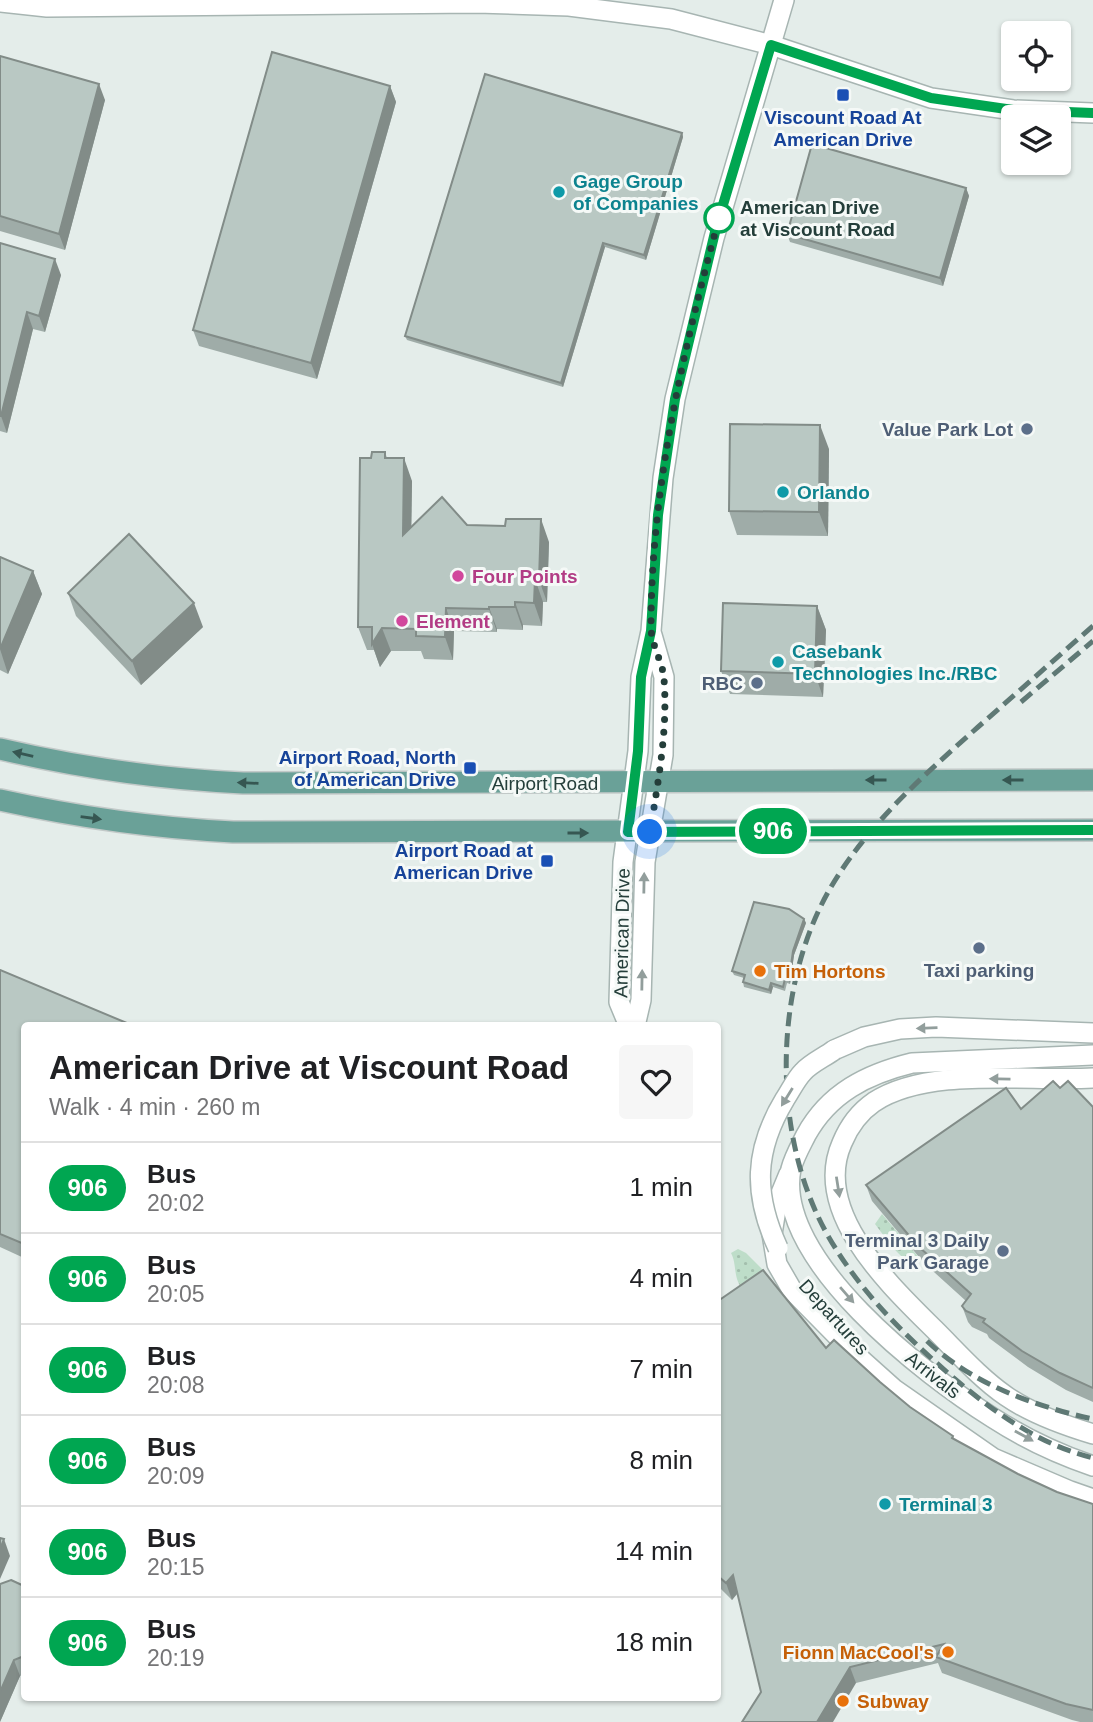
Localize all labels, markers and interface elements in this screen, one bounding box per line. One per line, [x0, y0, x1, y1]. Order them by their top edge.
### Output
map controls [1001, 21, 1071, 175]
button: locate [1001, 21, 1071, 91]
marker: Viscount Road At American Drive [835, 87, 851, 103]
button: layers [1001, 105, 1071, 175]
place label: Viscount Road At American Drive [764, 107, 922, 150]
place label: Gage Group of Companies [573, 171, 699, 214]
marker: Gage Group of Companies [551, 184, 567, 200]
place label: American Drive at Viscount Road [740, 197, 895, 240]
marker: American Drive at Viscount Road [704, 203, 734, 233]
place label: Value Park Lot [882, 419, 1014, 440]
marker: Value Park Lot [1019, 421, 1035, 437]
place label: Orlando [797, 482, 870, 503]
marker: Orlando [775, 484, 791, 500]
place label: Four Points [472, 566, 578, 587]
marker: Four Points [450, 568, 466, 584]
place label: Element [416, 611, 491, 632]
marker: Element [394, 613, 410, 629]
place label: Casebank Technologies Inc./RBC [792, 641, 998, 684]
marker: Casebank Technologies Inc./RBC [770, 654, 786, 670]
place label: RBC [702, 673, 743, 694]
marker: RBC [749, 675, 765, 691]
place label: Airport Road, North of American Drive [279, 747, 456, 790]
one-way arrow [12, 749, 34, 760]
marker: Airport Road, North of American Drive [462, 760, 478, 776]
street label: Airport Road [492, 773, 598, 794]
one-way arrow [865, 774, 887, 786]
one-way arrow [1002, 774, 1024, 786]
one-way arrow [237, 777, 259, 789]
line badge: 906 [733, 808, 813, 854]
one-way arrow [80, 813, 102, 824]
your location [632, 814, 667, 849]
text: 906 [753, 817, 793, 844]
one-way arrow [567, 827, 589, 839]
place label: Airport Road at American Drive [394, 840, 534, 883]
marker: Airport Road at American Drive [539, 853, 555, 869]
street label: American Drive [610, 868, 634, 998]
one-way arrow [638, 872, 650, 894]
marker: Taxi parking [971, 940, 987, 956]
place label: Taxi parking [924, 960, 1034, 981]
place label: Tim Hortons [774, 961, 886, 982]
marker: Tim Hortons [752, 963, 768, 979]
one-way arrow [636, 969, 648, 991]
one-way arrow [916, 1022, 938, 1033]
button: heart [619, 1045, 693, 1119]
text: American Drive at Viscount Road [49, 1049, 569, 1086]
one-way arrow [989, 1073, 1011, 1084]
one-way arrow [780, 1087, 793, 1107]
text: Walk · 4 min · 260 m [49, 1094, 260, 1120]
text: Bus [147, 1159, 196, 1189]
text: 1 min [629, 1172, 693, 1202]
text: 906 [67, 1174, 108, 1201]
one-way arrow [833, 1176, 844, 1198]
text: 20:02 [147, 1190, 205, 1216]
place label: Terminal 3 Daily Park Garage [845, 1230, 989, 1273]
marker: Terminal 3 Daily Park Garage [995, 1243, 1011, 1259]
text: Bus [147, 1250, 196, 1280]
text: 4 min [629, 1263, 693, 1293]
text: 906 [67, 1265, 108, 1292]
street label: Departures [795, 1275, 873, 1359]
text: 20:05 [147, 1281, 205, 1307]
one-way arrow [839, 1287, 854, 1304]
text: Bus [147, 1341, 196, 1371]
street label: Arrivals [902, 1347, 964, 1403]
text: 7 min [629, 1354, 693, 1384]
text: 906 [67, 1356, 108, 1383]
text: 20:08 [147, 1372, 205, 1398]
one-way arrow [1014, 1430, 1034, 1442]
text: Bus [147, 1432, 196, 1462]
text: 8 min [629, 1445, 693, 1475]
text: 906 [67, 1447, 108, 1474]
text: 20:09 [147, 1463, 205, 1489]
place label: Terminal 3 [899, 1494, 993, 1515]
marker: Terminal 3 [877, 1496, 893, 1512]
text: Bus [147, 1523, 196, 1553]
text: 14 min [615, 1536, 693, 1566]
text: 906 [67, 1538, 108, 1565]
text: 20:15 [147, 1554, 205, 1580]
text: Bus [147, 1614, 196, 1644]
text: 18 min [615, 1627, 693, 1657]
text: 906 [67, 1629, 108, 1656]
place label: Fionn MacCool's [783, 1642, 934, 1663]
marker: Fionn MacCool's [940, 1644, 956, 1660]
text: 20:19 [147, 1645, 205, 1671]
place label: Subway [857, 1691, 929, 1712]
marker: Subway [835, 1693, 851, 1709]

